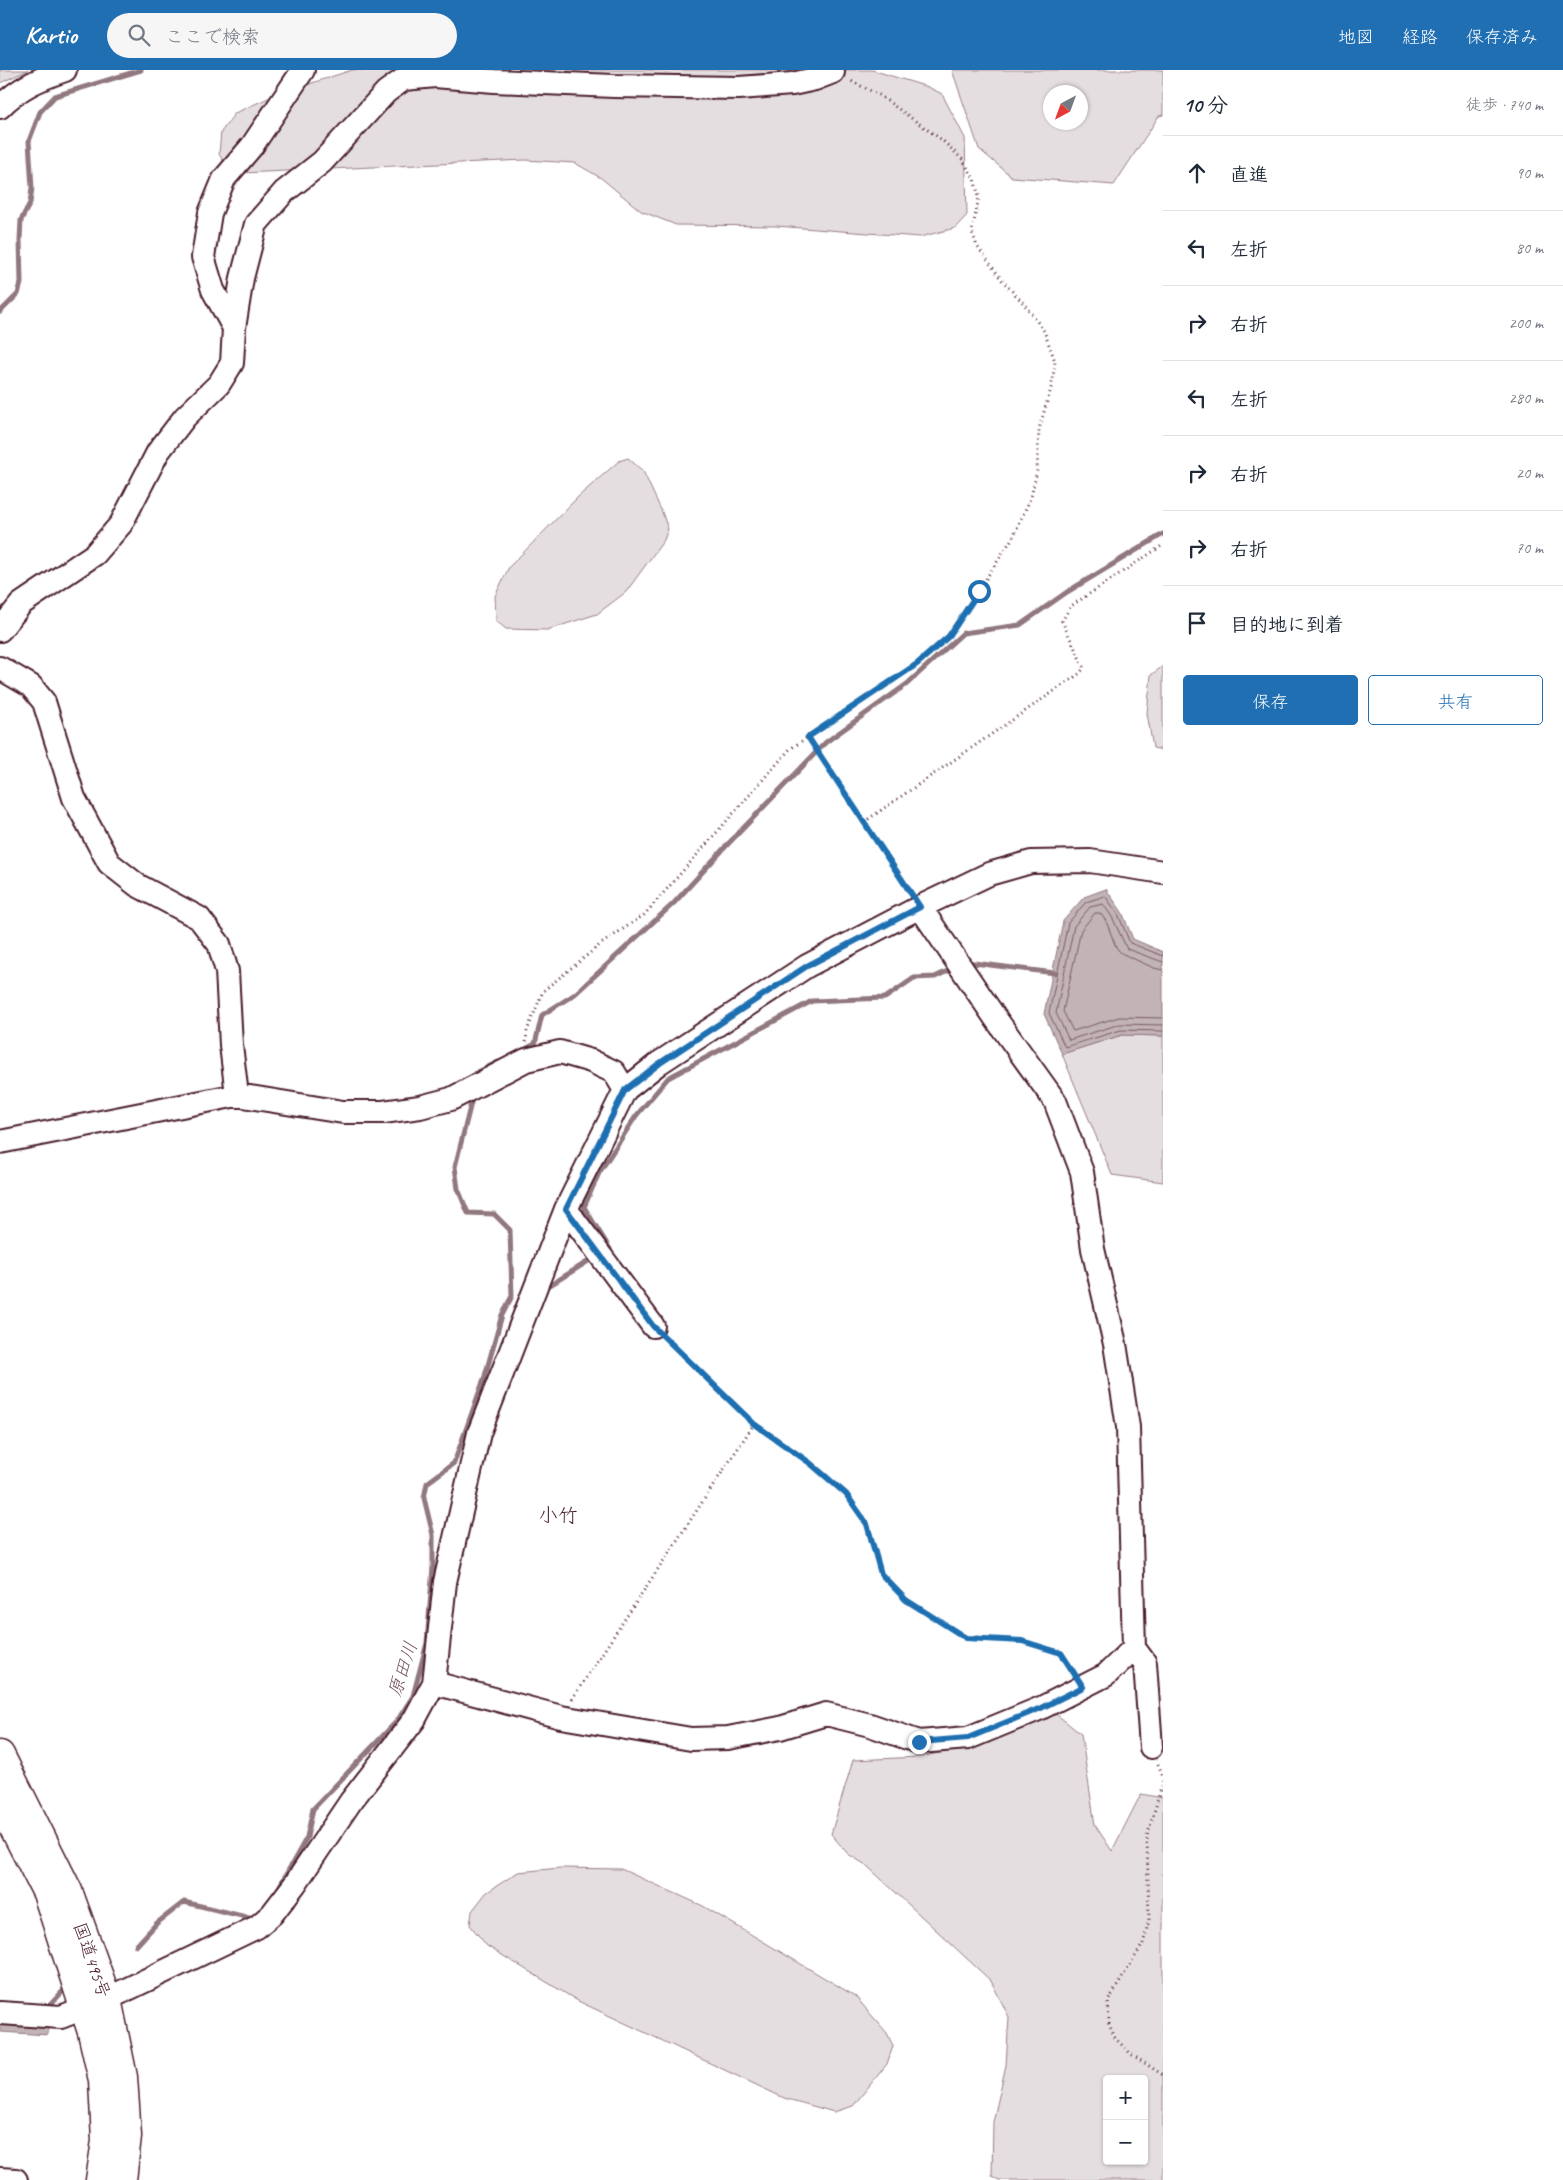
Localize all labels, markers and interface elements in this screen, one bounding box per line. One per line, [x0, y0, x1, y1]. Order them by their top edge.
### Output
search box [107, 13, 457, 58]
text: Kartio [25, 20, 77, 50]
icon: search [125, 21, 153, 49]
text: ここで検索 [165, 25, 260, 49]
text: 地図 [1338, 26, 1374, 48]
text: 経路 [1402, 26, 1438, 48]
text: 保存済み [1466, 26, 1538, 48]
north arrow [1043, 85, 1088, 130]
text: 10 分 [1183, 92, 1228, 118]
text: 徒歩 · 740 m [1466, 95, 1543, 115]
icon: ahead [1183, 159, 1211, 187]
text: 直進 [1230, 163, 1268, 187]
text: 90 m [1516, 163, 1543, 183]
icon: left [1183, 234, 1211, 262]
text: 左折 [1230, 238, 1268, 262]
text: 80 m [1516, 238, 1543, 258]
icon: right [1183, 309, 1211, 337]
text: 右折 [1230, 313, 1268, 337]
text: 200 m [1509, 313, 1543, 333]
icon: left [1183, 384, 1211, 412]
text: 左折 [1230, 388, 1268, 412]
text: 280 m [1509, 388, 1543, 408]
icon: right [1183, 459, 1211, 487]
text: 右折 [1230, 463, 1268, 487]
text: 20 m [1516, 463, 1543, 483]
icon: right [1183, 534, 1211, 562]
text: 右折 [1230, 538, 1268, 562]
text: 70 m [1516, 538, 1543, 558]
route start [968, 580, 991, 603]
icon: arrive [1183, 609, 1211, 637]
text: 目的地に到着 [1230, 613, 1344, 637]
button: 保存 [1183, 675, 1358, 725]
button: 共有 [1368, 675, 1543, 725]
district label: 小竹 [538, 1503, 578, 1528]
water label: 原田川 [383, 1638, 423, 1700]
route end [908, 1731, 931, 1754]
street label: 国道495号 [69, 1919, 115, 2001]
map controls [1103, 2075, 1148, 2165]
button: + [1103, 2075, 1148, 2120]
button: − [1103, 2120, 1148, 2165]

